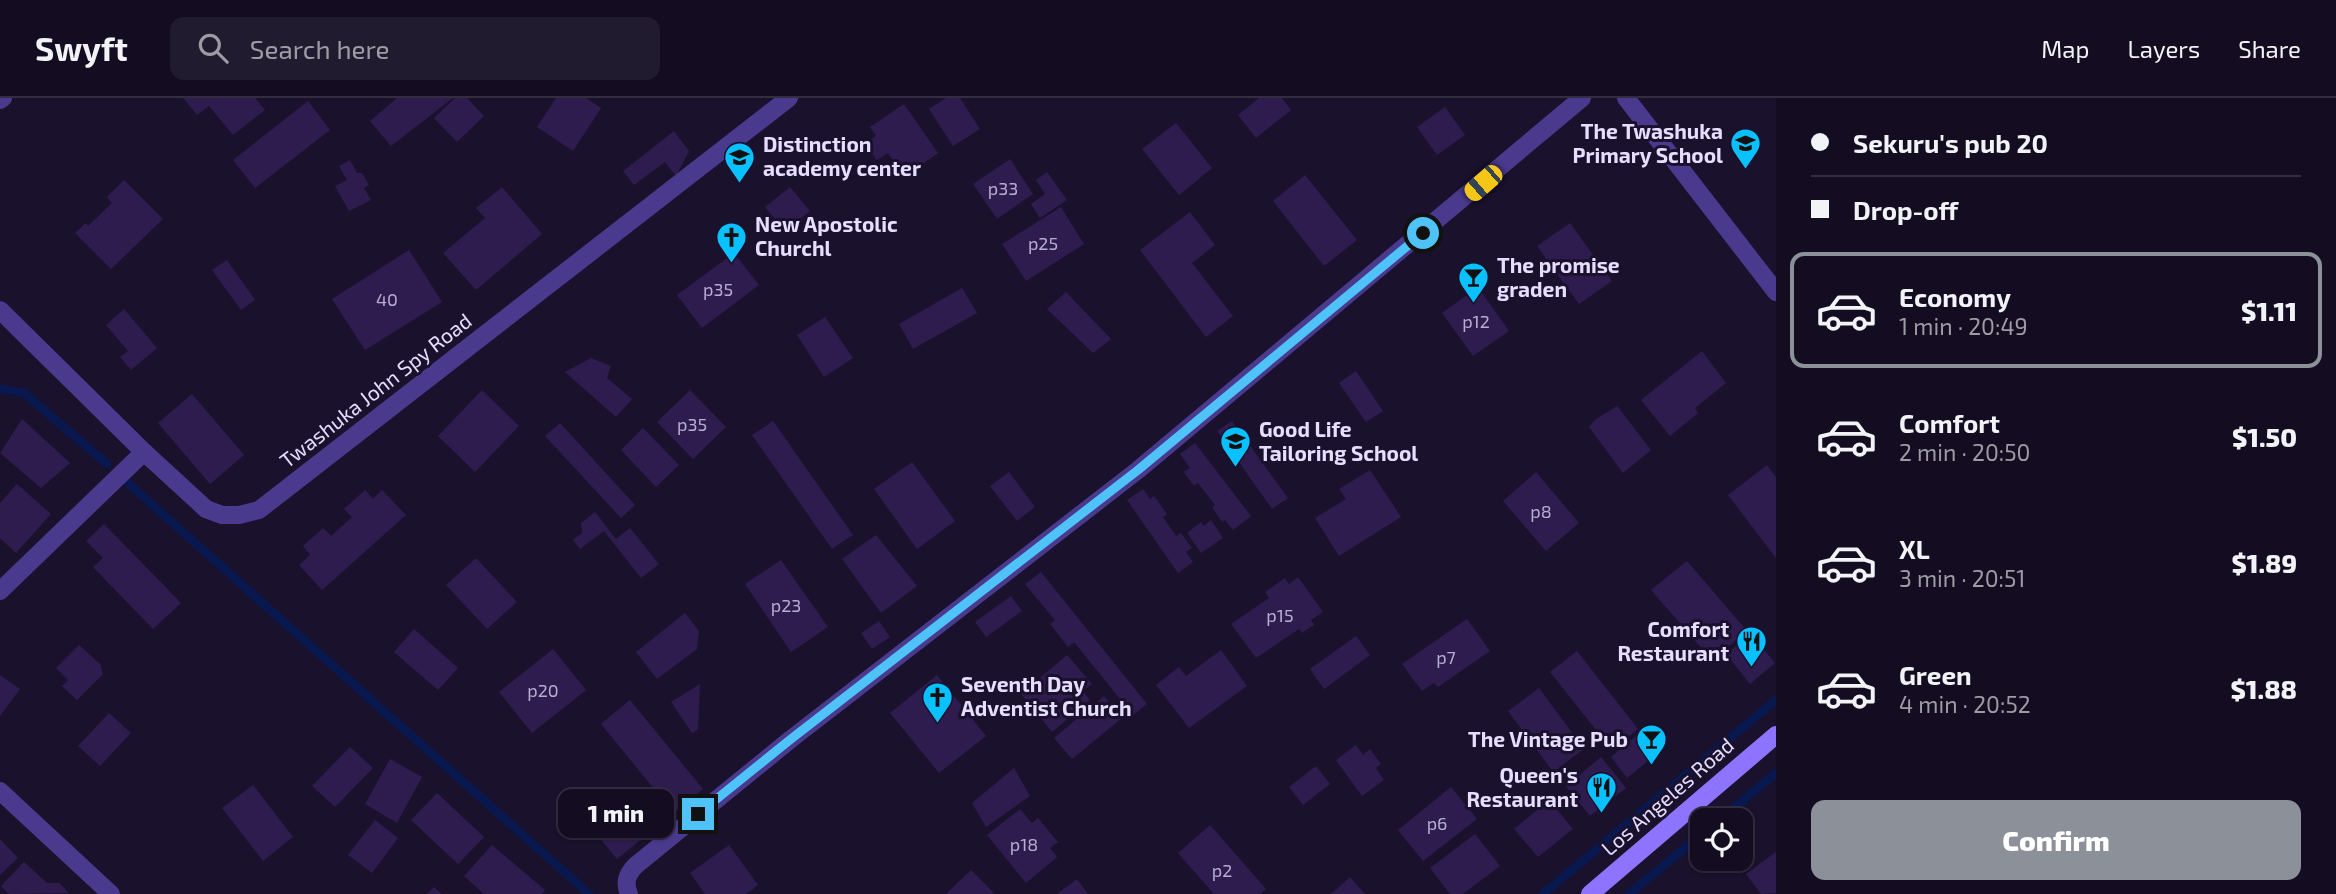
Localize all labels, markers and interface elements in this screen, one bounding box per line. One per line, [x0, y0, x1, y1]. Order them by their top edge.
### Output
search box [170, 17, 660, 80]
text: Swyft [35, 28, 128, 68]
icon: search [194, 29, 232, 67]
text: Search here [250, 33, 390, 64]
text: Map [2041, 34, 2089, 63]
text: Layers [2127, 34, 2200, 63]
text: Share [2238, 34, 2301, 63]
place label: The Twashuka Primary School [1573, 118, 1723, 168]
school or university icon: The Twashuka Primary School [1729, 127, 1763, 171]
text: Sekuru's pub 20 [1853, 127, 2048, 158]
place label: Distinction academy center [763, 131, 921, 181]
school or university icon: Distinction academy center [723, 140, 757, 184]
car [1461, 161, 1506, 205]
house number: p33 [988, 177, 1018, 199]
text: Drop-off [1853, 194, 1958, 225]
place label: New Apostolic Churchl [755, 211, 898, 260]
route start [1407, 217, 1439, 249]
church icon: New Apostolic Churchl [715, 220, 749, 264]
house number: p25 [1028, 232, 1058, 254]
place label: The promise graden [1497, 252, 1620, 301]
bar icon: The promise graden [1457, 261, 1491, 305]
house number: p35 [703, 278, 733, 300]
icon: car [1815, 279, 1878, 342]
text: Economy [1899, 281, 2011, 312]
house number: 40 [376, 288, 398, 310]
text: $1.11 [2241, 295, 2297, 326]
street label: Twashuka John Spy Road [274, 307, 476, 472]
house number: p12 [1462, 310, 1490, 332]
text: 1 min · 20:49 [1899, 312, 2028, 340]
icon: car [1815, 405, 1878, 468]
text: Comfort [1899, 407, 2000, 438]
house number: p35 [677, 413, 707, 435]
place label: Good Life Tailoring School [1259, 416, 1418, 465]
text: $1.50 [2232, 421, 2297, 452]
school or university icon: Good Life Tailoring School [1219, 425, 1253, 469]
text: 2 min · 20:50 [1899, 438, 2030, 466]
house number: p8 [1530, 500, 1552, 522]
icon: car [1815, 531, 1878, 594]
text: XL [1899, 533, 1930, 564]
text: $1.89 [2231, 547, 2297, 578]
text: 3 min · 20:51 [1899, 564, 2026, 592]
house number: p23 [771, 594, 801, 616]
house number: p15 [1266, 604, 1294, 626]
place label: Comfort Restaurant [1617, 616, 1729, 665]
restaurant icon: Comfort Restaurant [1735, 625, 1769, 669]
house number: p7 [1436, 646, 1456, 668]
icon: car [1815, 657, 1878, 720]
text: Green [1899, 659, 1972, 690]
place label: Seventh Day Adventist Church [961, 671, 1132, 720]
text: $1.88 [2231, 673, 2297, 704]
house number: p20 [527, 679, 559, 701]
church icon: Seventh Day Adventist Church [921, 680, 955, 724]
text: 4 min · 20:52 [1899, 690, 2031, 718]
bar icon: The Vintage Pub [1634, 723, 1668, 767]
place label: The Vintage Pub [1468, 726, 1628, 751]
street label: Los Angeles Road [1596, 732, 1738, 860]
place label: Queen's Restaurant [1466, 762, 1578, 811]
restaurant icon: Queen's Restaurant [1584, 771, 1618, 815]
callout: 1 min [558, 790, 674, 838]
route end [682, 798, 714, 830]
text: 1 min [588, 799, 644, 827]
button: Confirm [1811, 800, 2301, 880]
map controls [1690, 808, 1753, 871]
button: locate [1690, 808, 1753, 871]
house number: p6 [1427, 812, 1447, 834]
house number: p18 [1010, 833, 1038, 855]
house number: p2 [1212, 859, 1232, 881]

